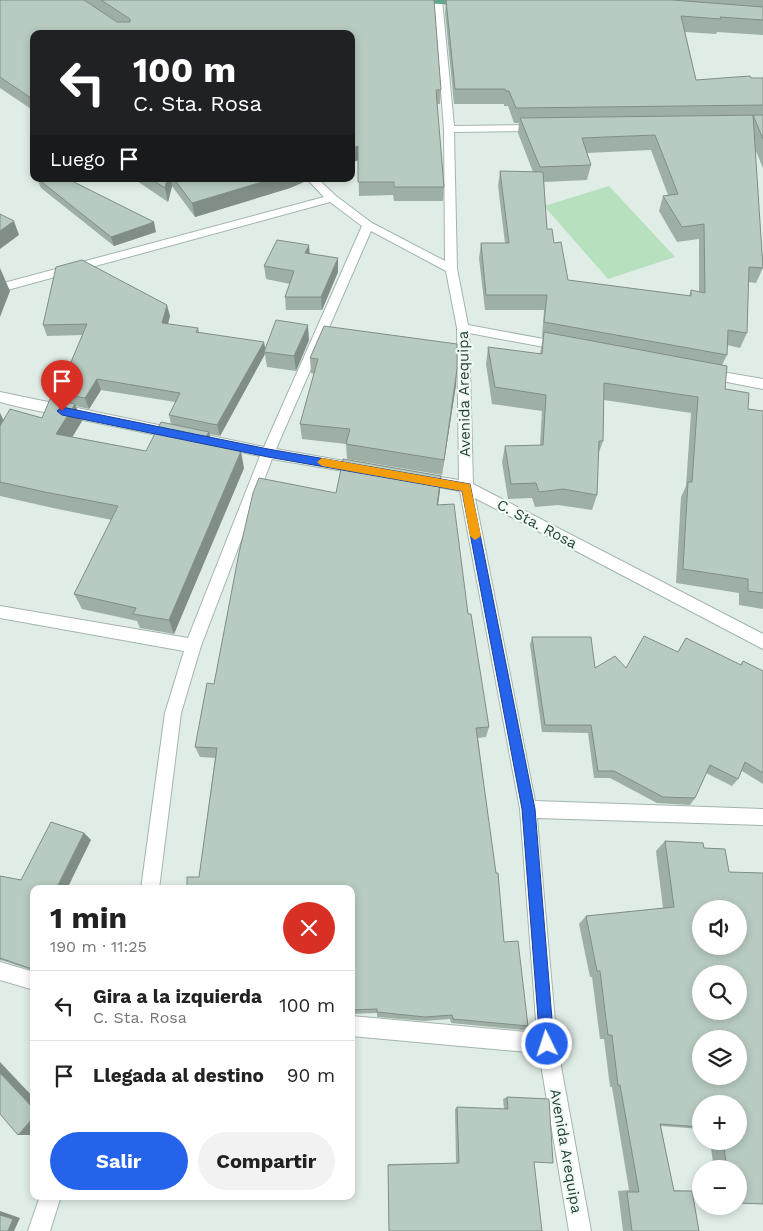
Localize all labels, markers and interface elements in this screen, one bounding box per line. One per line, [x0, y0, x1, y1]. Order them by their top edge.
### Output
text: 100 m [133, 49, 236, 91]
icon: left [50, 50, 115, 115]
text: C. Sta. Rosa [133, 91, 262, 116]
icon: arrive [115, 145, 143, 173]
text: Luego [50, 148, 105, 171]
street label: Avenida Arequipa [454, 330, 474, 457]
pin [41, 360, 83, 411]
icon: arrive [48, 367, 76, 395]
street label: C. Sta. Rosa [494, 495, 580, 553]
text: 1 min [50, 900, 127, 935]
map controls [692, 900, 747, 1215]
button: sound [692, 900, 747, 955]
button: close [283, 902, 335, 954]
text: 190 m · 11:25 [50, 937, 147, 956]
button: search [692, 965, 747, 1020]
text: Gira a la izquierda [93, 985, 262, 1008]
icon: left [50, 992, 78, 1020]
text: 100 m [279, 994, 335, 1017]
text: C. Sta. Rosa [93, 1008, 187, 1027]
position arrow [520, 1017, 572, 1069]
button: layers [692, 1030, 747, 1085]
icon: arrive [50, 1062, 78, 1090]
text: Llegada al destino [93, 1064, 264, 1087]
text: 90 m [287, 1064, 335, 1087]
street label: Avenida Arequipa [546, 1087, 586, 1215]
button: + [692, 1095, 747, 1150]
button: Salir [50, 1132, 188, 1190]
button: Compartir [198, 1132, 335, 1190]
button: − [692, 1160, 747, 1215]

